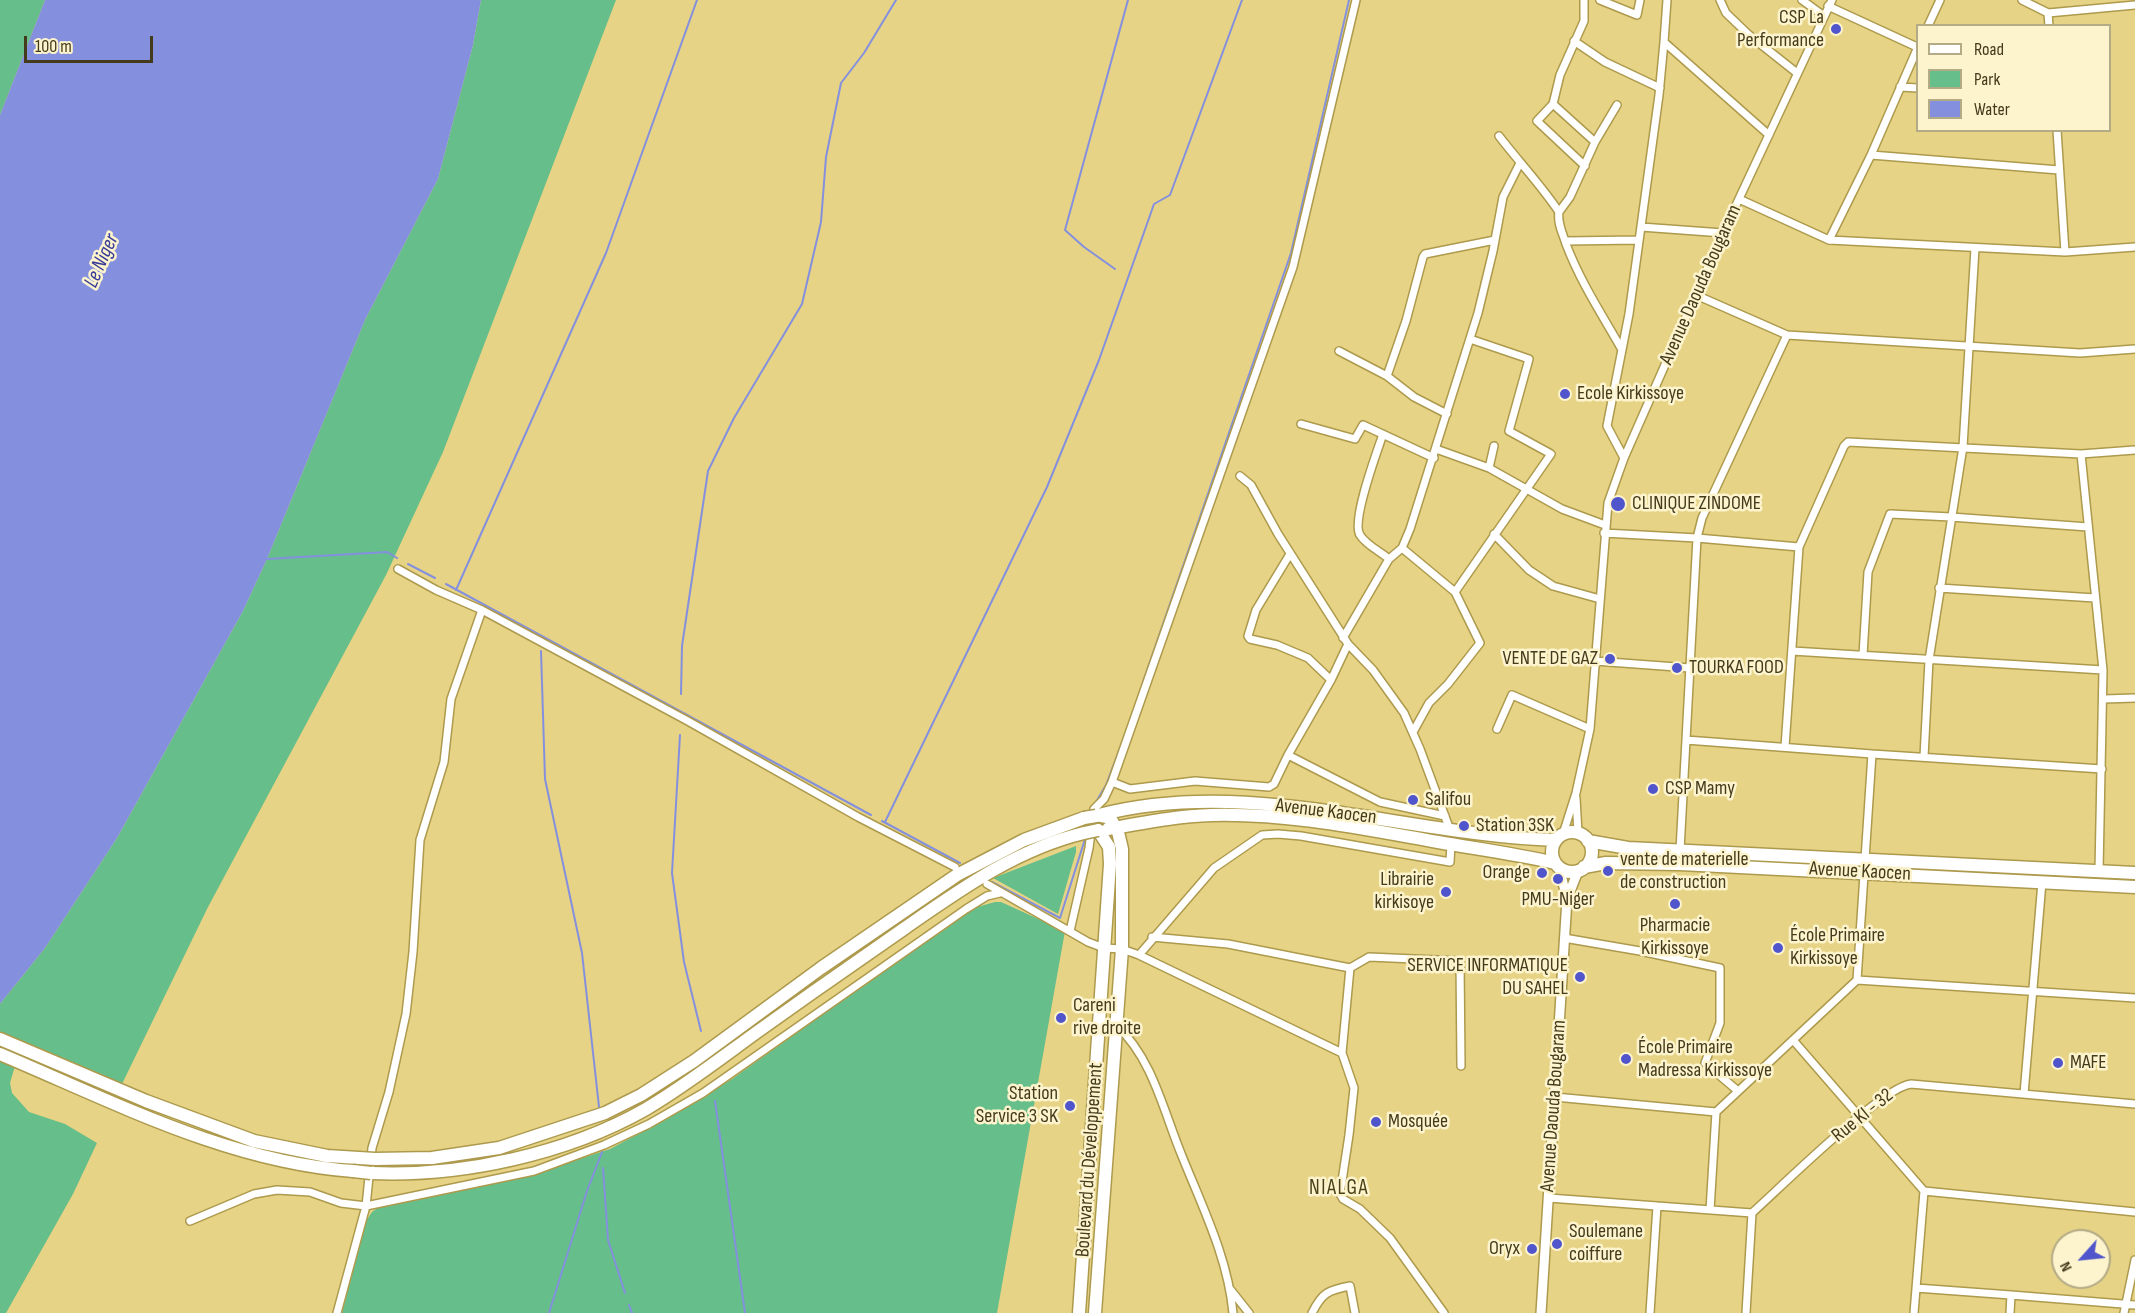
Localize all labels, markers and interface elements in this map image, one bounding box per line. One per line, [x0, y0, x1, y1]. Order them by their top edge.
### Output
place label: CSP La Performance [1737, 6, 1824, 53]
marker: CSP La Performance [1829, 22, 1843, 36]
scale bar [27, 24, 156, 62]
legend [1916, 24, 2111, 132]
text: 100 m [35, 36, 72, 57]
text: Road [1974, 39, 2004, 60]
text: Park [1974, 69, 2000, 90]
text: Water [1974, 99, 2010, 120]
street label: Avenue Daouda Bougaram [1655, 201, 1747, 369]
water label: Le Niger [79, 230, 125, 292]
place label: Ecole Kirkissoye [1577, 382, 1684, 406]
marker: Ecole Kirkissoye [1558, 387, 1572, 401]
place label: CLINIQUE ZINDOME [1632, 492, 1761, 516]
marker: CLINIQUE ZINDOME [1609, 495, 1627, 513]
place label: VENTE DE GAZ [1503, 647, 1598, 671]
marker: VENTE DE GAZ [1603, 652, 1617, 666]
place label: TOURKA FOOD [1689, 656, 1784, 680]
marker: TOURKA FOOD [1670, 661, 1684, 675]
place label: CSP Mamy [1665, 777, 1735, 801]
marker: CSP Mamy [1646, 782, 1660, 796]
place label: Salifou [1425, 788, 1471, 812]
marker: Salifou [1406, 793, 1420, 807]
street label: Avenue Kaocen [1274, 794, 1378, 830]
place label: Station 3SK [1476, 814, 1554, 838]
marker: Station 3SK [1457, 819, 1471, 833]
place label: vente de materielle de construction [1620, 848, 1749, 895]
street label: Avenue Kaocen [1809, 857, 1911, 887]
place label: Orange [1483, 861, 1530, 885]
marker: vente de materielle de construction [1601, 864, 1615, 878]
marker: Orange [1535, 866, 1549, 880]
place label: Librairie kirkisoye [1375, 868, 1434, 915]
marker: PMU-Niger [1551, 872, 1565, 886]
marker: Librairie kirkisoye [1439, 885, 1453, 899]
place label: PMU-Niger [1521, 888, 1595, 912]
marker: Pharmacie Kirkissoye [1668, 897, 1682, 911]
place label: Pharmacie Kirkissoye [1640, 914, 1710, 961]
place label: École Primaire Kirkissoye [1790, 924, 1885, 971]
marker: École Primaire Kirkissoye [1771, 941, 1785, 955]
place label: SERVICE INFORMATIQUE DU SAHEL [1407, 954, 1568, 1001]
marker: SERVICE INFORMATIQUE DU SAHEL [1573, 970, 1587, 984]
place label: Careni rive droite [1073, 994, 1141, 1041]
marker: Careni rive droite [1054, 1011, 1068, 1025]
street label: Avenue Daouda Bougaram [1536, 1019, 1572, 1193]
place label: École Primaire Madressa Kirkissoye [1638, 1036, 1772, 1083]
place label: MAFE [2070, 1051, 2107, 1075]
marker: École Primaire Madressa Kirkissoye [1619, 1052, 1633, 1066]
marker: MAFE [2051, 1056, 2065, 1070]
street label: Boulevard du Développement [1071, 1062, 1109, 1258]
place label: Station Service 3 SK [976, 1082, 1058, 1129]
street label: Rue KI - 32 [1827, 1084, 1899, 1148]
marker: Station Service 3 SK [1063, 1099, 1077, 1113]
place label: Mosquée [1388, 1110, 1448, 1134]
marker: Mosquée [1369, 1115, 1383, 1129]
district label: NIALGA [1309, 1176, 1369, 1202]
place label: Soulemane coiffure [1569, 1220, 1643, 1267]
north arrow [2051, 1229, 2111, 1289]
place label: Oryx [1489, 1237, 1520, 1261]
marker: Soulemane coiffure [1550, 1237, 1564, 1251]
marker: Oryx [1525, 1242, 1539, 1256]
text: N [2056, 1258, 2077, 1275]

